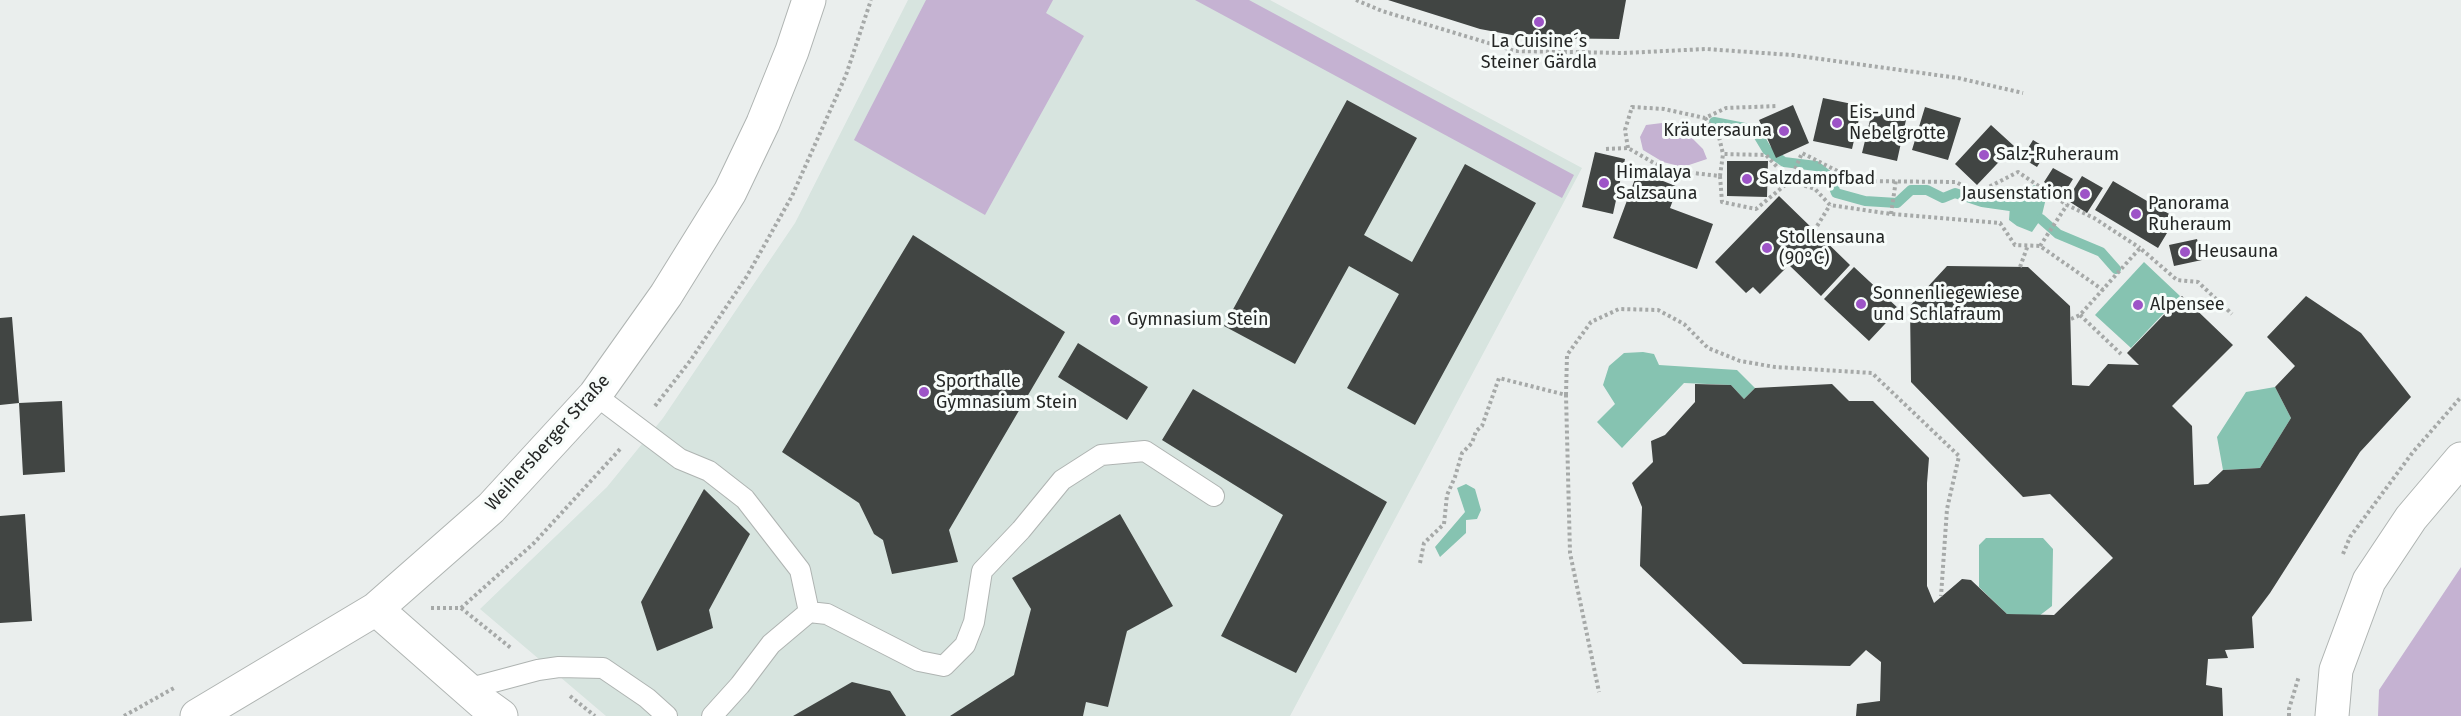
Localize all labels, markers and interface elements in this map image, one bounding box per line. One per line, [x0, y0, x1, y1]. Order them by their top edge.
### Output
marker: La Cuisine´s Steiner Gärdla [1532, 15, 1546, 29]
place label: La Cuisine´s Steiner Gärdla [1481, 31, 1597, 74]
place label: Eis- und Nebelgrotte [1849, 102, 1946, 144]
marker: Eis- und Nebelgrotte [1830, 116, 1844, 130]
place label: Kräutersauna [1663, 120, 1772, 142]
marker: Kräutersauna [1777, 124, 1791, 138]
place label: Salz-Ruheraum [1996, 144, 2119, 166]
marker: Salz-Ruheraum [1977, 148, 1991, 162]
place label: Himalaya Salzsauna [1616, 162, 1697, 204]
place label: Salzdampfbad [1759, 168, 1875, 190]
marker: Salzdampfbad [1740, 172, 1754, 186]
marker: Himalaya Salzsauna [1597, 176, 1611, 190]
place label: Jausenstation [1961, 183, 2073, 205]
marker: Jausenstation [2078, 187, 2092, 201]
place label: Panorama Ruheraum [2148, 193, 2232, 236]
marker: Panorama Ruheraum [2129, 207, 2143, 221]
place label: Stollensauna (90°C) [1779, 227, 1885, 270]
marker: Stollensauna (90°C) [1760, 241, 1774, 255]
place label: Heusauna [2197, 241, 2278, 263]
marker: Heusauna [2178, 245, 2192, 259]
place label: Sonnenliegewiese und Schlafraum [1873, 283, 2020, 326]
place label: Alpensee [2150, 294, 2225, 316]
marker: Sonnenliegewiese und Schlafraum [1854, 297, 1868, 311]
marker: Alpensee [2131, 298, 2145, 312]
place label: Gymnasium Stein [1127, 309, 1268, 331]
marker: Gymnasium Stein [1108, 313, 1122, 327]
street label: Weihersberger Straße [481, 370, 615, 516]
place label: Sporthalle Gymnasium Stein [936, 371, 1077, 413]
marker: Sporthalle Gymnasium Stein [917, 385, 931, 399]

